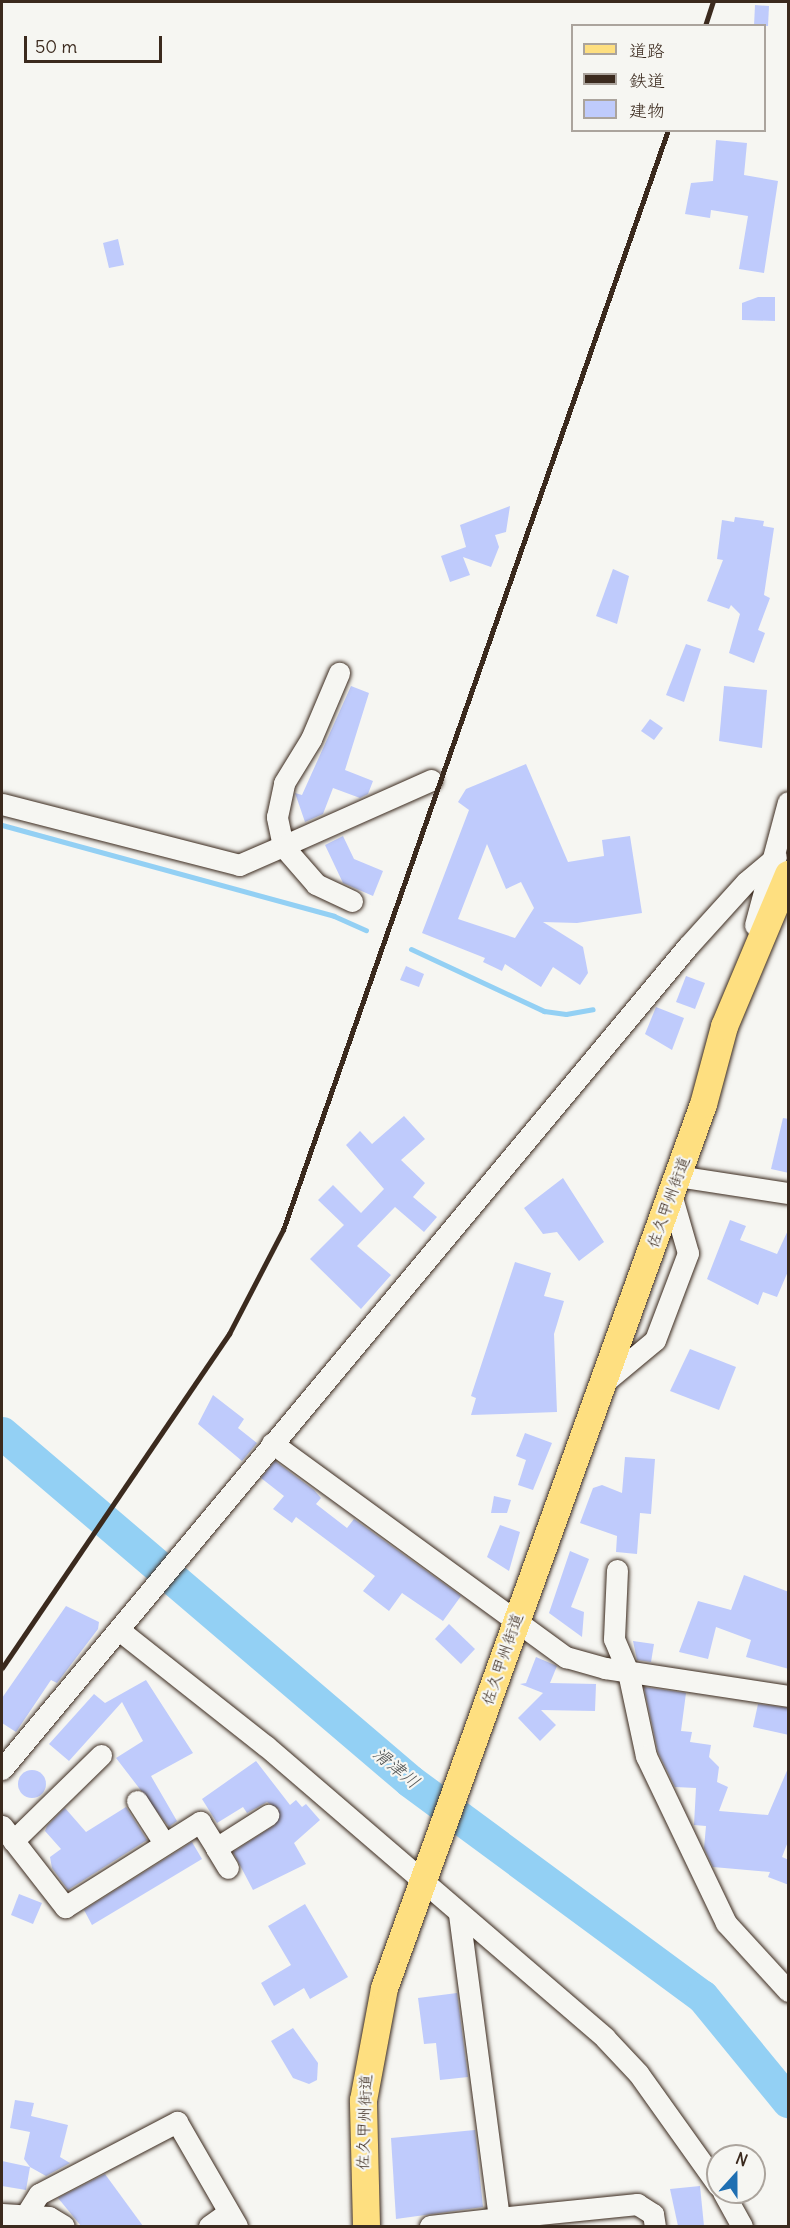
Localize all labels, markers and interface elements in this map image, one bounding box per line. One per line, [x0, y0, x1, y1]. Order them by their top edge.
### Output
scale bar [27, 24, 165, 62]
legend [571, 24, 766, 132]
text: 50 m [35, 35, 77, 58]
text: 道路 [629, 39, 665, 62]
text: 鉄道 [629, 69, 665, 92]
text: 建物 [629, 99, 665, 122]
street label: 佐久甲州街道 [643, 1154, 693, 1250]
street label: 佐久甲州街道 [477, 1610, 527, 1708]
water label: 滑津川 [368, 1743, 424, 1793]
street label: 佐久甲州街道 [353, 2074, 375, 2170]
north arrow [706, 2144, 766, 2204]
text: N [733, 2148, 750, 2170]

